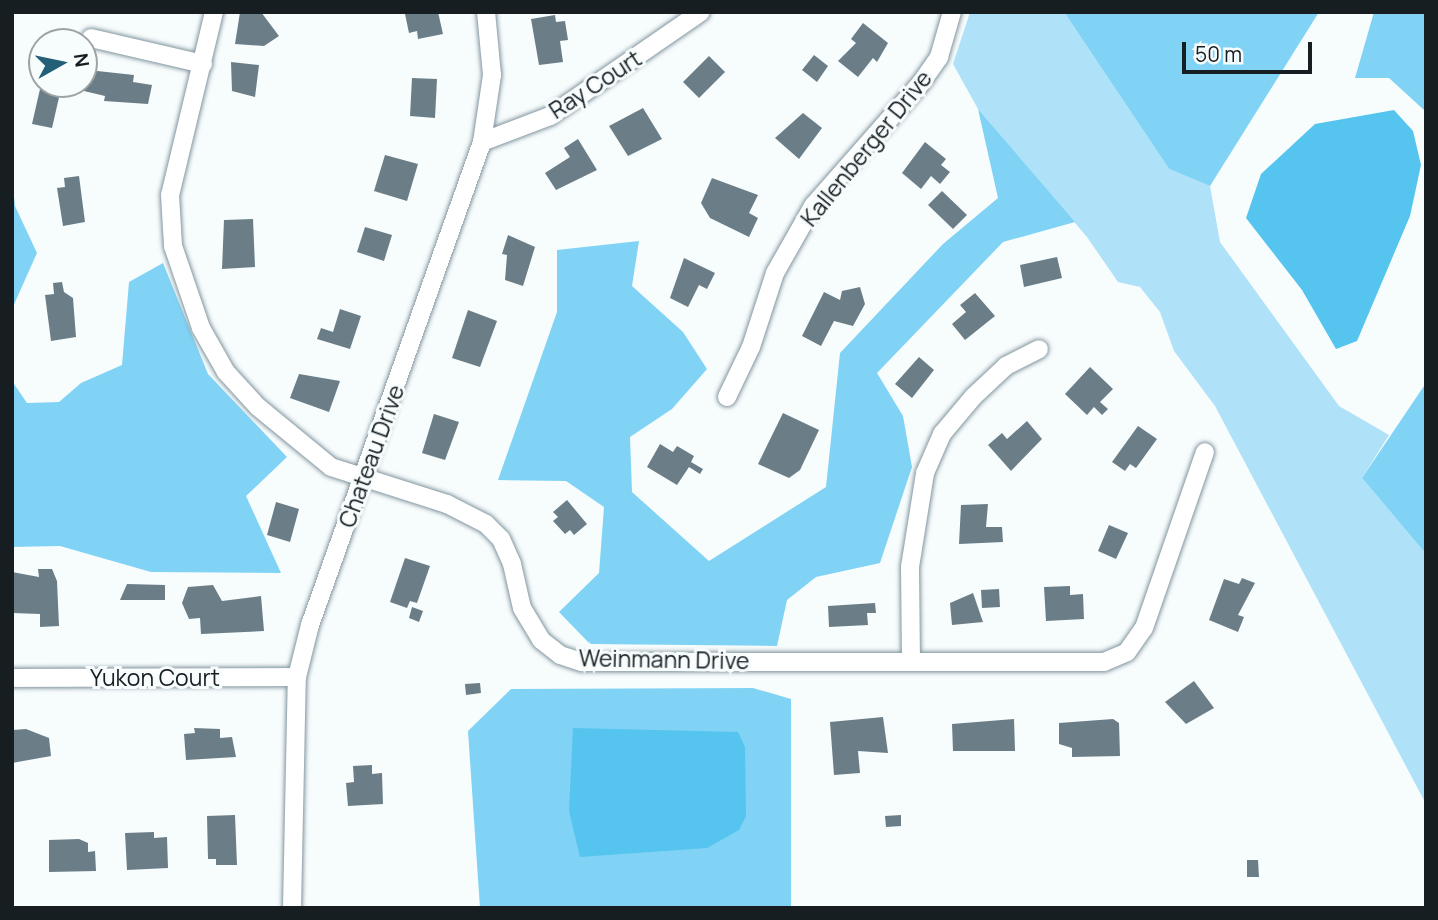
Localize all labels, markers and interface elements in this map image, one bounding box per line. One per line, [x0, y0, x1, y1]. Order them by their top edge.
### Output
north arrow [28, 28, 98, 98]
scale bar [1186, 28, 1316, 72]
text: 50 m [1195, 40, 1242, 68]
street label: Ray Court [544, 44, 646, 124]
text: N [68, 51, 96, 69]
street label: Kallenberger Drive [795, 64, 937, 232]
street label: Chateau Drive [332, 381, 410, 531]
street label: Weinmann Drive [578, 644, 750, 674]
street label: Yukon Court [90, 663, 220, 691]

